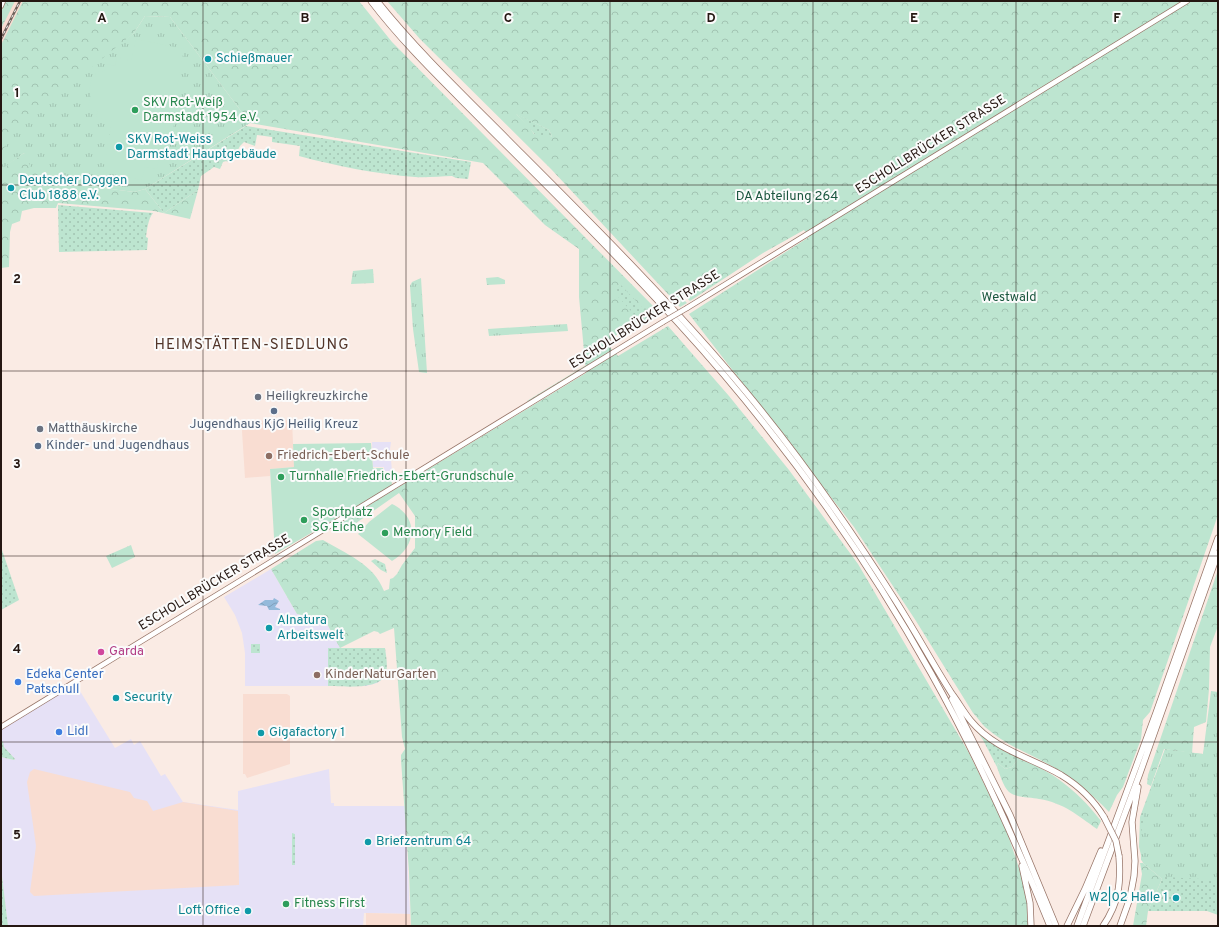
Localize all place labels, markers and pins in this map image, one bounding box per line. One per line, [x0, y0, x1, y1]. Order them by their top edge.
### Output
place label: Schießmauer [216, 51, 292, 67]
marker: Schießmauer [203, 54, 213, 64]
place label: SKV Rot-Weiß Darmstadt 1954 e.V. [143, 95, 259, 126]
marker: SKV Rot-Weiß Darmstadt 1954 e.V. [130, 105, 140, 115]
place label: SKV Rot-Weiss Darmstadt Hauptgebäude [127, 132, 277, 163]
marker: SKV Rot-Weiss Darmstadt Hauptgebäude [114, 142, 124, 152]
place label: Deutscher Doggen Club 1888 e.V. [19, 173, 127, 204]
marker: Deutscher Doggen Club 1888 e.V. [6, 183, 16, 193]
place label: Heiligkreuzkirche [266, 389, 368, 405]
marker: Heiligkreuzkirche [253, 392, 263, 402]
marker: Jugendhaus KjG Heilig Kreuz [269, 406, 279, 416]
place label: Jugendhaus KjG Heilig Kreuz [190, 417, 358, 433]
place label: Matthäuskirche [48, 421, 138, 437]
marker: Matthäuskirche [35, 424, 45, 434]
place label: Kinder- und Jugendhaus [46, 438, 189, 454]
marker: Kinder- und Jugendhaus [33, 441, 43, 451]
place label: Friedrich-Ebert-Schule [277, 448, 409, 464]
marker: Friedrich-Ebert-Schule [264, 451, 274, 461]
place label: Turnhalle Friedrich-Ebert-Grundschule [289, 469, 514, 485]
marker: Turnhalle Friedrich-Ebert-Grundschule [276, 472, 286, 482]
place label: Sportplatz SG Eiche [312, 505, 373, 536]
marker: Sportplatz SG Eiche [299, 515, 309, 525]
place label: Memory Field [393, 525, 472, 541]
marker: Memory Field [380, 528, 390, 538]
place label: Alnatura Arbeitswelt [277, 613, 344, 644]
marker: Alnatura Arbeitswelt [264, 623, 274, 633]
place label: Garda [109, 644, 144, 660]
marker: Garda [96, 647, 106, 657]
place label: Edeka Center Patschull [26, 667, 104, 698]
place label: KinderNaturGarten [325, 667, 437, 683]
marker: KinderNaturGarten [312, 670, 322, 680]
marker: Edeka Center Patschull [13, 677, 23, 687]
place label: Security [124, 690, 173, 706]
marker: Security [111, 693, 121, 703]
place label: Lidl [67, 724, 88, 740]
place label: Gigafactory 1 [269, 725, 345, 741]
marker: Lidl [54, 727, 64, 737]
marker: Gigafactory 1 [256, 728, 266, 738]
place label: Briefzentrum 64 [376, 834, 471, 850]
marker: Briefzentrum 64 [363, 837, 373, 847]
place label: W2|02 Halle 1 [1089, 886, 1168, 906]
marker: W2|02 Halle 1 [1171, 893, 1181, 903]
place label: Fitness First [294, 896, 365, 912]
marker: Fitness First [281, 899, 291, 909]
place label: Loft Office [178, 903, 240, 919]
marker: Loft Office [243, 906, 253, 916]

